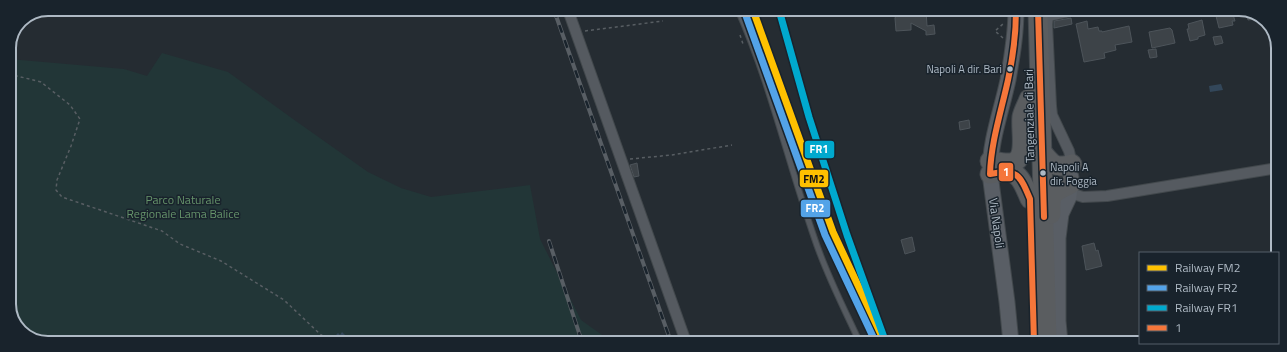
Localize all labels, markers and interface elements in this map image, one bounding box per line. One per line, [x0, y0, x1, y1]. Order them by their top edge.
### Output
place label: Napoli A dir. Bari [926, 61, 1002, 77]
marker: Napoli A dir. Bari [1005, 64, 1015, 74]
street label: Tangenziale di Bari [1019, 69, 1039, 163]
line badge: FR1 [804, 140, 835, 159]
text: FR1 [810, 141, 828, 157]
place label: Napoli A dir. Foggia [1050, 159, 1097, 189]
line badge: 1 [998, 162, 1014, 182]
text: 1 [1003, 164, 1009, 180]
marker: Napoli A dir. Foggia [1038, 168, 1048, 178]
line badge: FM2 [799, 169, 829, 188]
text: FM2 [803, 171, 825, 187]
park label: Parco Naturale Regionale Lama Balice [127, 190, 239, 223]
street label: Via Napoli [984, 197, 1010, 249]
line badge: FR2 [800, 199, 831, 218]
text: FR2 [806, 200, 824, 216]
legend [1139, 252, 1279, 344]
text: Railway FM2 [1175, 258, 1240, 277]
text: Railway FR2 [1175, 278, 1238, 297]
text: Railway FR1 [1175, 298, 1238, 317]
text: 1 [1175, 318, 1182, 337]

